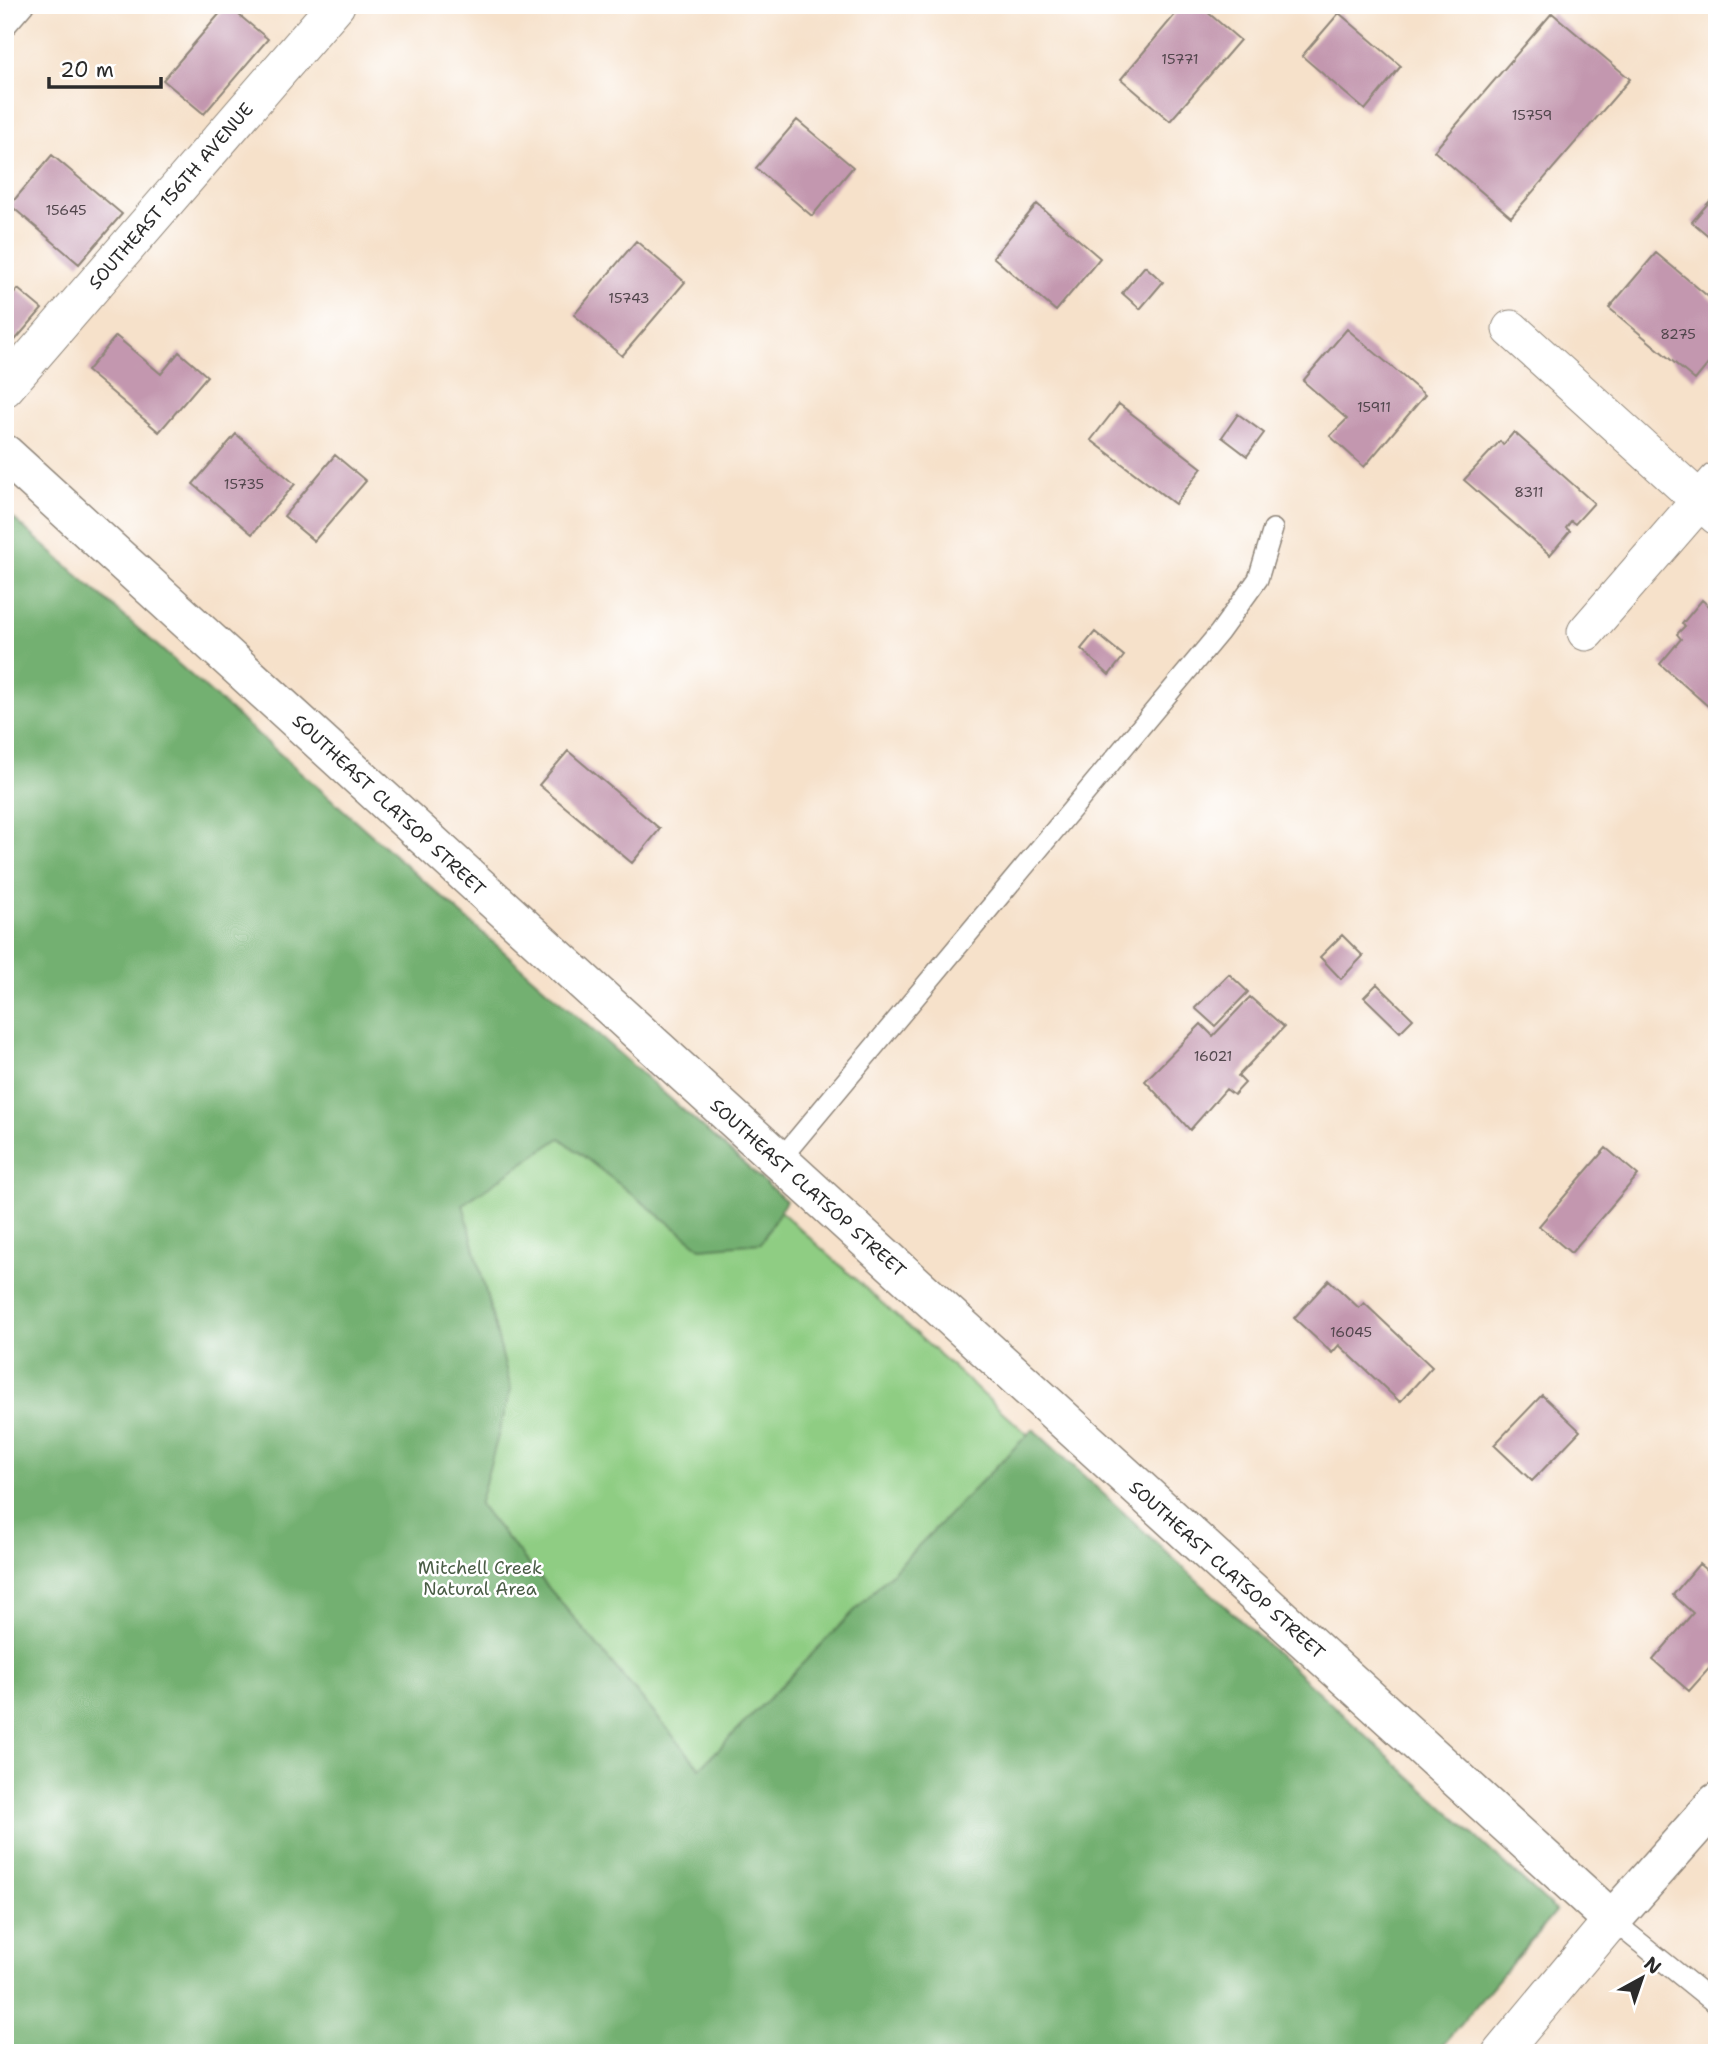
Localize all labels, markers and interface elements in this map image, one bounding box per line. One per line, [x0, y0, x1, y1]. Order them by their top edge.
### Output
scale bar [49, 46, 161, 90]
house number: 15771 [1161, 50, 1199, 68]
text: 20 m [60, 56, 114, 84]
street label: SOUTHEAST 156TH AVENUE [83, 98, 259, 294]
house number: 15759 [1512, 106, 1552, 124]
house number: 15645 [45, 201, 87, 219]
house number: 15743 [608, 289, 650, 307]
house number: 8275 [1660, 325, 1696, 343]
house number: 15911 [1357, 398, 1391, 416]
house number: 15735 [224, 475, 264, 493]
house number: 8311 [1514, 483, 1544, 501]
street label: SOUTHEAST CLATSOP STREET [287, 709, 491, 901]
house number: 16021 [1194, 1047, 1232, 1065]
street label: SOUTHEAST CLATSOP STREET [705, 1093, 911, 1283]
house number: 16045 [1330, 1323, 1372, 1341]
street label: SOUTHEAST CLATSOP STREET [1124, 1475, 1330, 1665]
park label: Mitchell Creek Natural Area [418, 1556, 542, 1601]
north arrow [1606, 1942, 1676, 2012]
text: N [1639, 1951, 1666, 1980]

